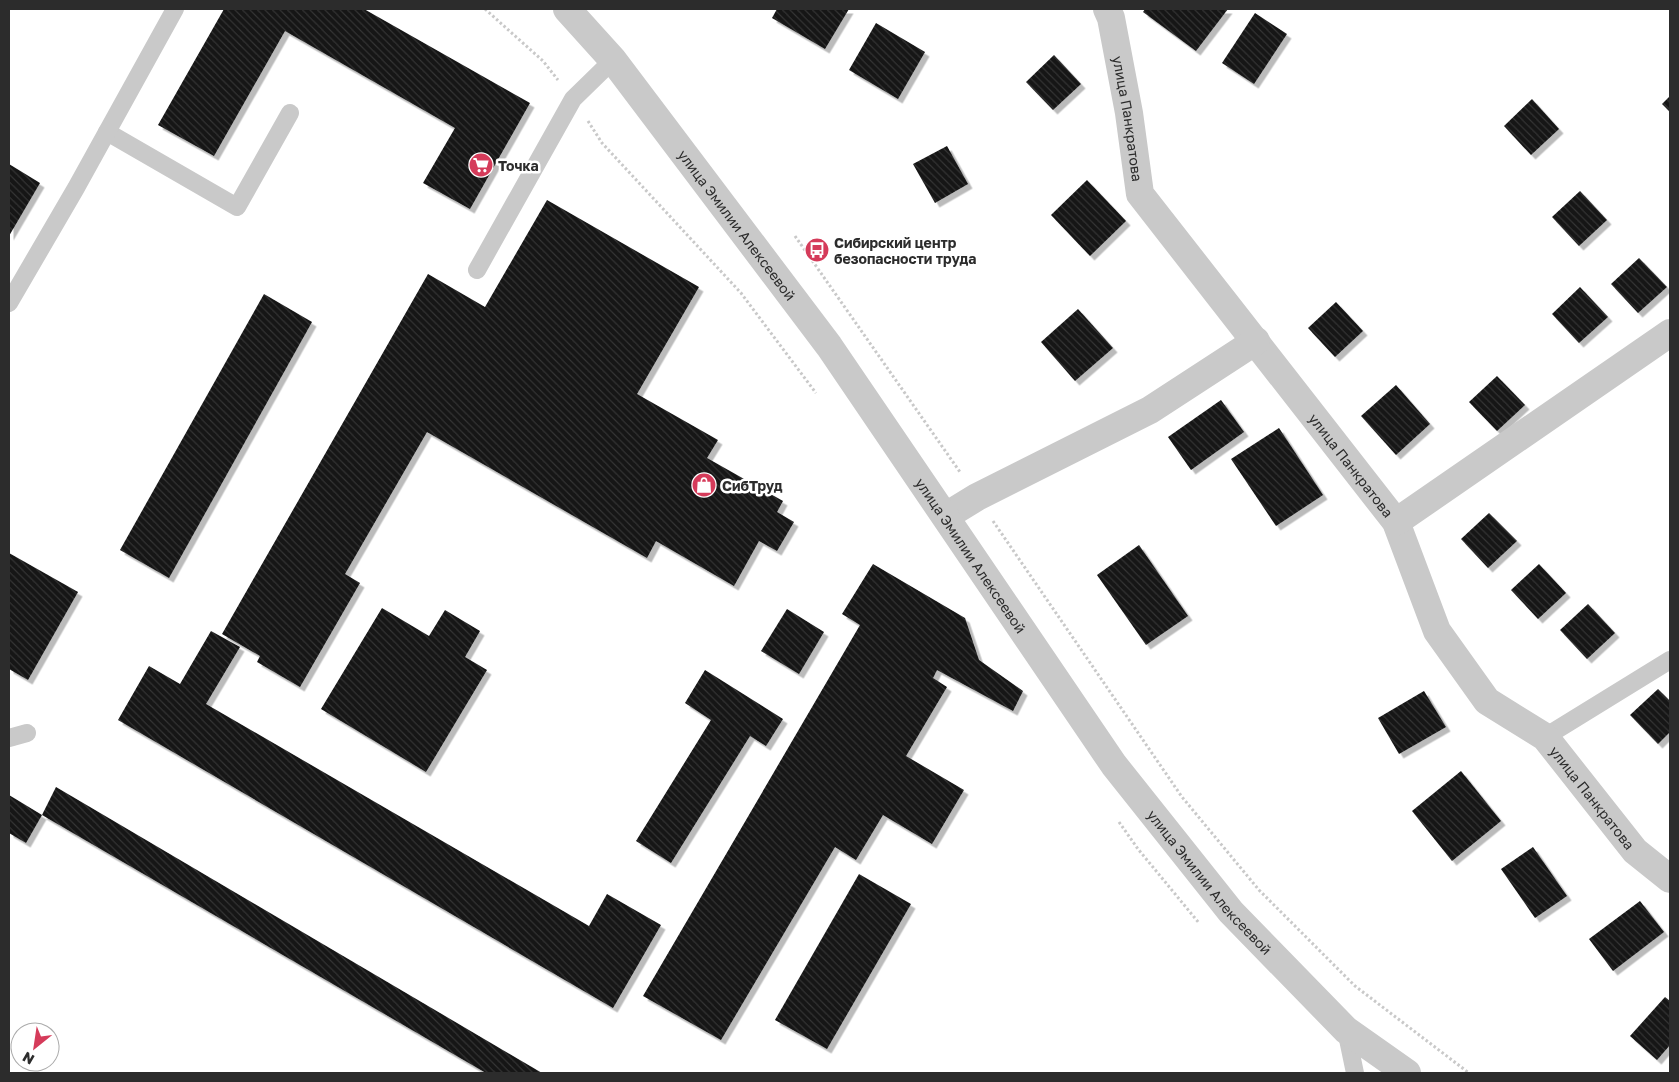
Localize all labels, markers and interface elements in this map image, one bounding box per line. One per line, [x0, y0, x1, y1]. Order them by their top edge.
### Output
street label: улица Панкратова [1110, 54, 1147, 182]
street label: улица Эмилии Алексеевой [675, 146, 800, 303]
supermarket icon: Точка [468, 152, 494, 178]
place label: Точка [498, 157, 539, 174]
place label: Сибирский центр безопасности труда [834, 234, 976, 267]
bus stop icon: Сибирский центр безопасности труда [804, 237, 830, 263]
street label: улица Панкратова [1306, 410, 1397, 520]
shop icon: СибТруд [691, 472, 717, 498]
street label: улица Эмилии Алексеевой [912, 474, 1030, 636]
place label: СибТруд [722, 477, 783, 494]
street label: улица Панкратова [1547, 742, 1639, 852]
street label: улица Эмилии Алексеевой [1144, 806, 1276, 958]
north arrow [10, 1022, 60, 1072]
text: N [19, 1049, 37, 1069]

